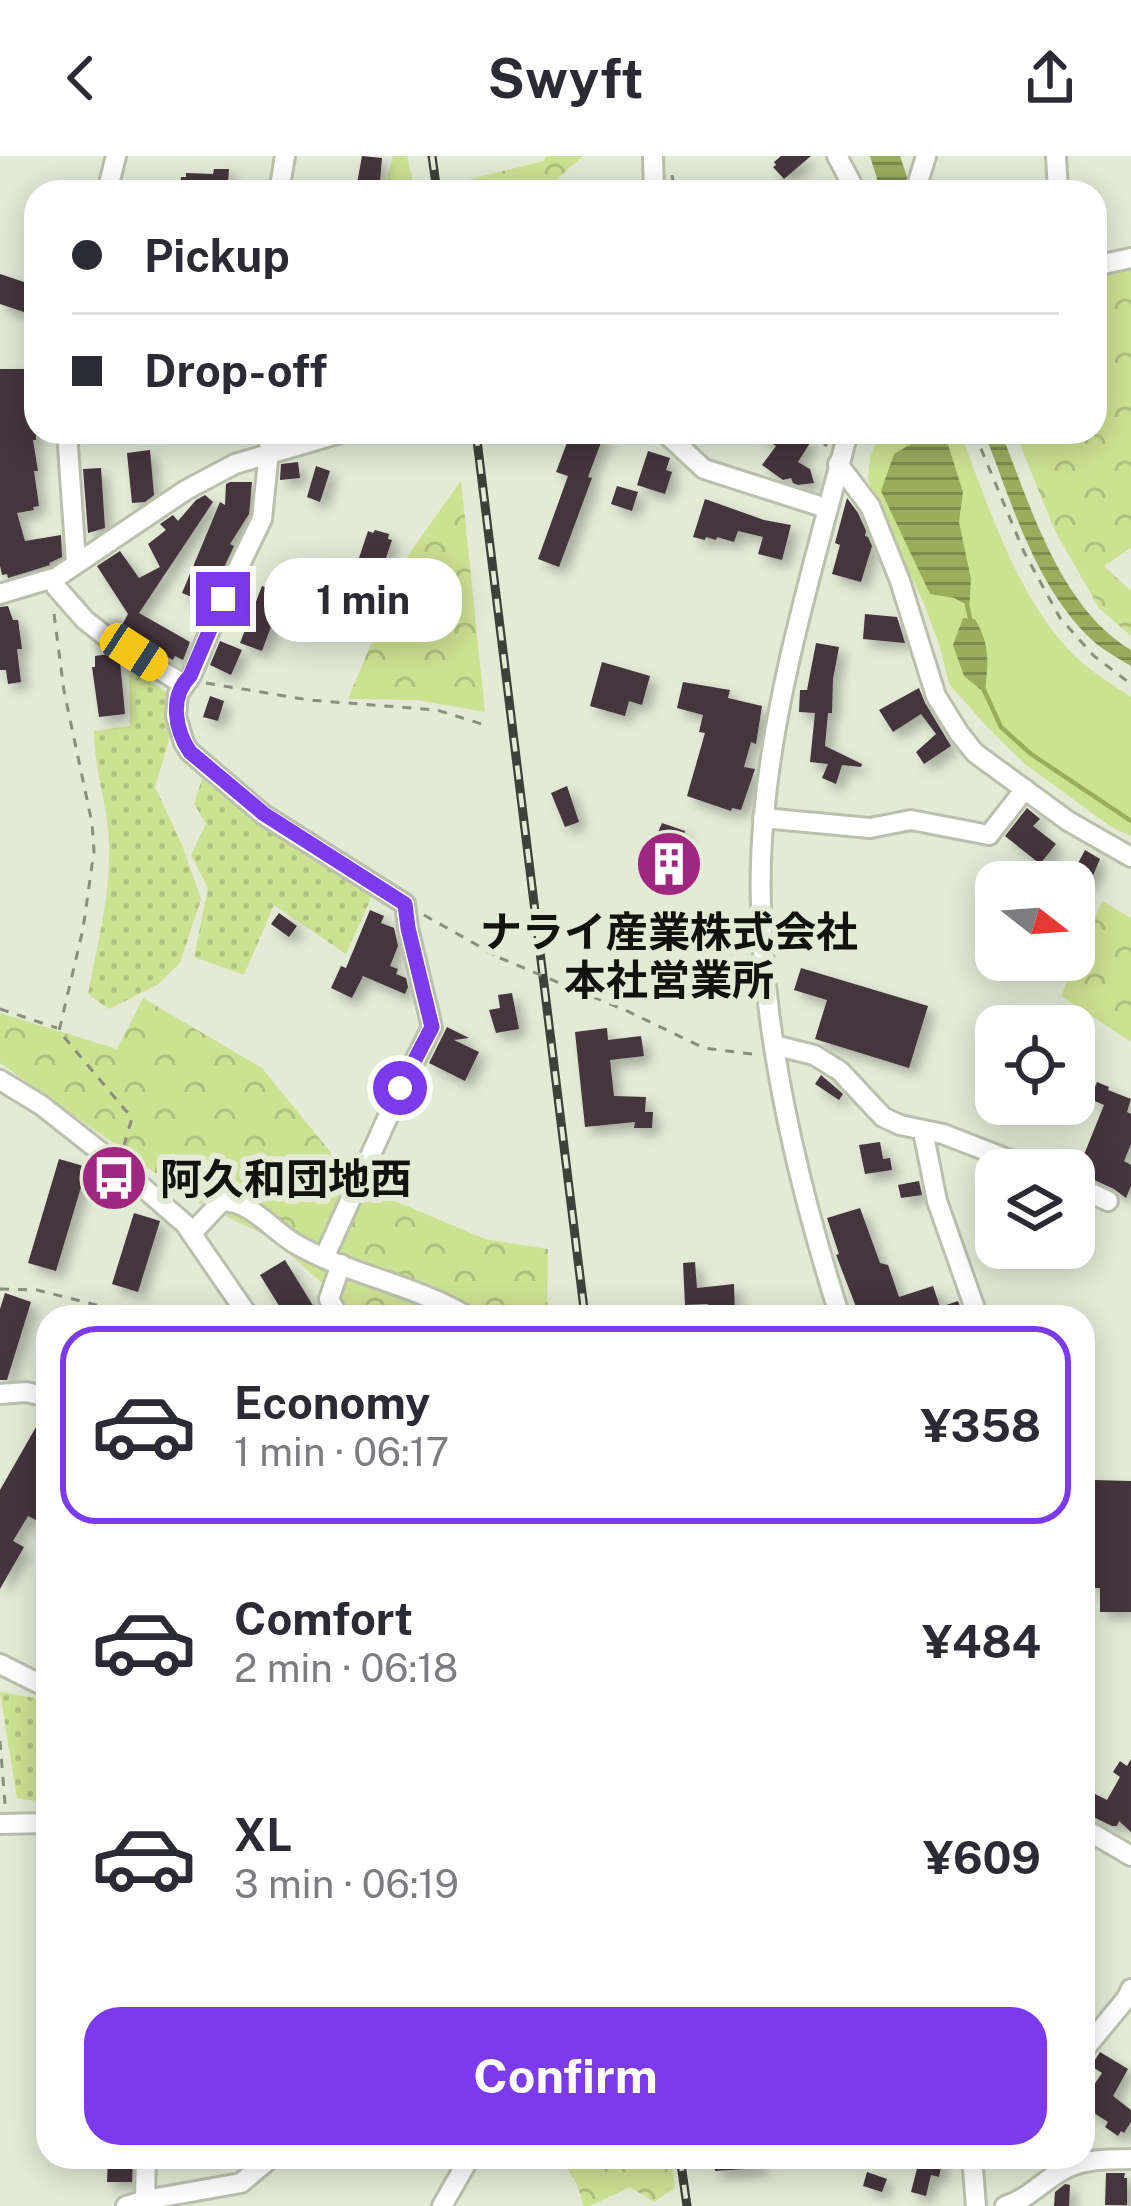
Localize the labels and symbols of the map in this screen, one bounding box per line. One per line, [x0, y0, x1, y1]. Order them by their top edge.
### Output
callout: 1 min [265, 557, 463, 641]
route end [196, 572, 250, 626]
car [94, 617, 174, 687]
building icon: ナライ産業株式会社 本社営業所 [634, 829, 704, 899]
north arrow [975, 861, 1095, 981]
place label: ナライ産業株式会社 本社営業所 [480, 907, 858, 1004]
route start [373, 1061, 427, 1115]
bus stop icon: 阿久和団地西 [79, 1143, 149, 1213]
place label: 阿久和団地西 [160, 1154, 412, 1203]

